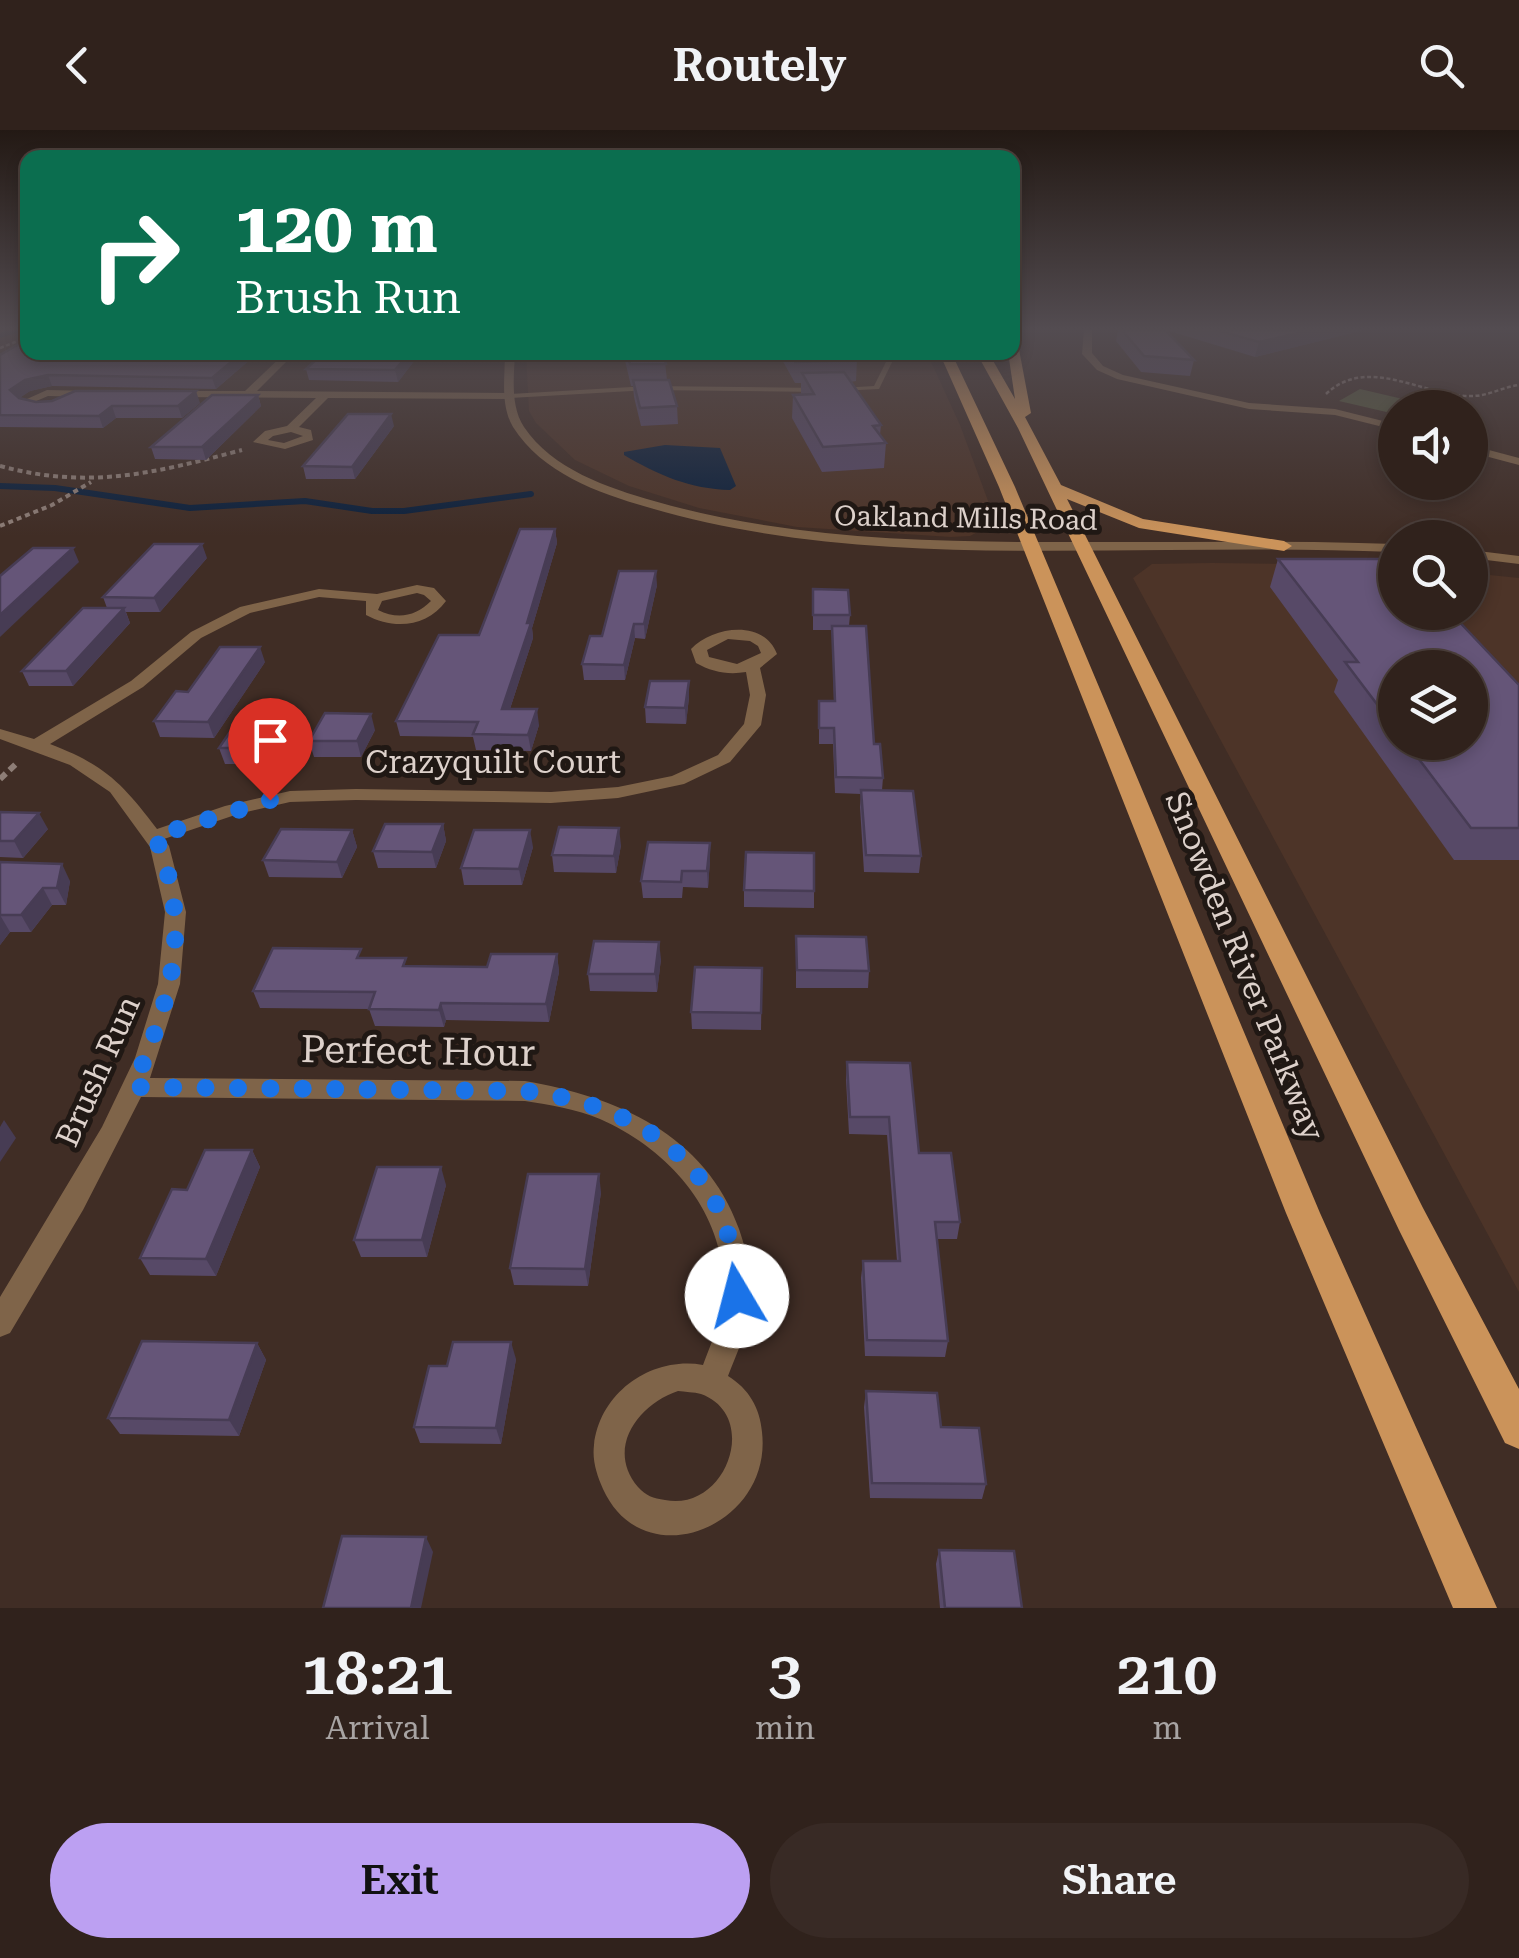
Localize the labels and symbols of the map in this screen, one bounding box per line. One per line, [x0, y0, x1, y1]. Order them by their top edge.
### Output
street label: Oakland Mills Road [834, 499, 1098, 537]
pin [228, 698, 313, 801]
street label: Crazyquilt Court [365, 743, 621, 781]
street label: Snowden River Parkway [1158, 786, 1333, 1146]
street label: Brush Run [48, 990, 148, 1152]
street label: Perfect Hour [300, 1027, 536, 1075]
position arrow [685, 1244, 789, 1348]

